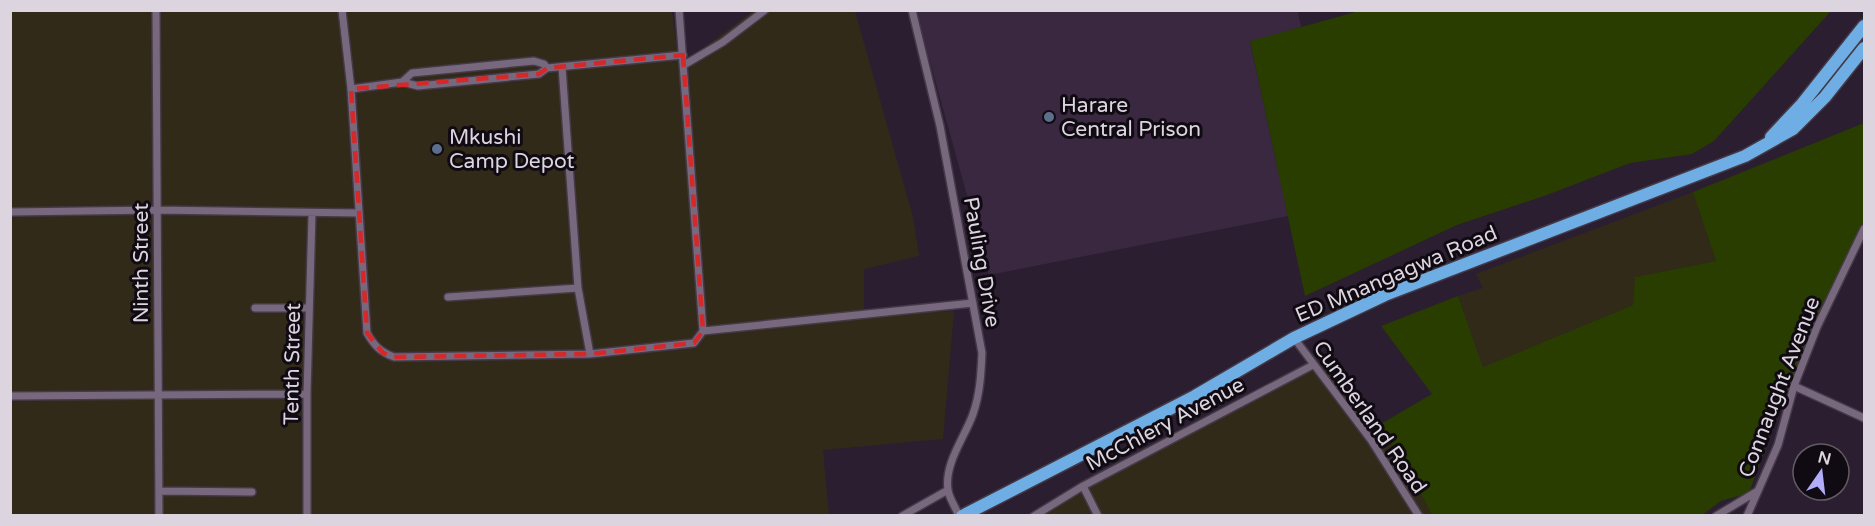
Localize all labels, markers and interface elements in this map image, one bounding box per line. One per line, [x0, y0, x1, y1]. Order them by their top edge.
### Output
place label: Harare Central Prison [1061, 93, 1201, 142]
marker: Harare Central Prison [1042, 110, 1056, 124]
place label: Mkushi Camp Depot [449, 125, 575, 174]
marker: Mkushi Camp Depot [430, 142, 444, 156]
street label: Pauling Drive [958, 195, 1005, 329]
street label: Ninth Street [129, 203, 154, 323]
street label: ED Mnangagwa Road [1291, 221, 1501, 328]
street label: Connaught Avenue [1733, 293, 1825, 481]
street label: Tenth Street [279, 303, 306, 425]
street label: Cumberland Road [1307, 336, 1432, 499]
street label: McChlery Avenue [1082, 372, 1249, 477]
north arrow [1791, 442, 1851, 502]
text: N [1816, 447, 1833, 470]

